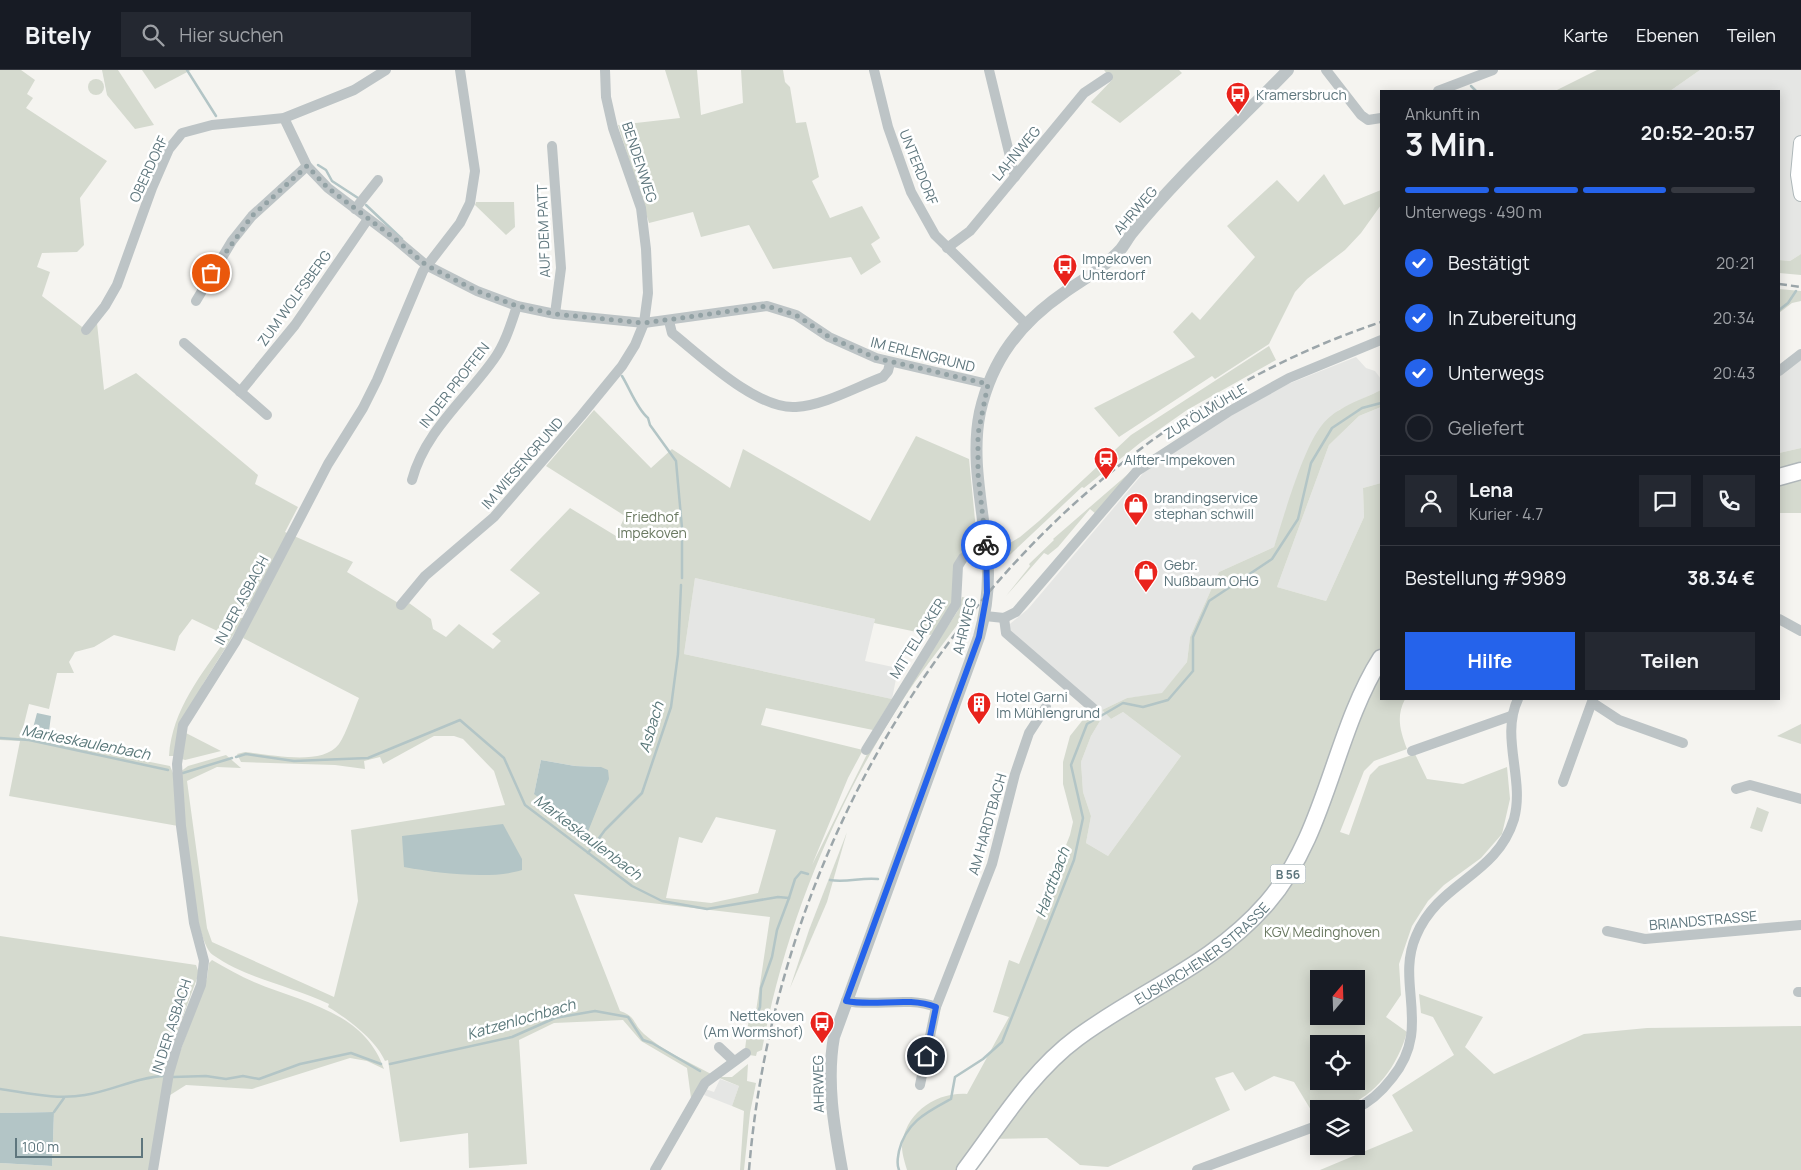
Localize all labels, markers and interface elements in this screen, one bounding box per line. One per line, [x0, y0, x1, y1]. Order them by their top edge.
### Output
search box [121, 12, 471, 57]
text: Bitely [25, 18, 91, 51]
icon: search [139, 21, 167, 49]
text: Hier suchen [179, 22, 284, 48]
text: Karte [1564, 23, 1608, 47]
text: Ebenen [1636, 23, 1699, 47]
text: Teilen [1727, 23, 1776, 47]
bus stop icon: Kramersbruch [1225, 81, 1251, 115]
place label: Kramersbruch [1256, 85, 1347, 104]
text: Ankunft in [1405, 103, 1480, 125]
street label: BENDENWEG [618, 119, 662, 205]
text: 20:52–20:57 [1641, 120, 1755, 146]
street label: LAHNWEG [988, 122, 1044, 184]
text: 3 Min. [1405, 122, 1496, 166]
street label: UNTERDORF [895, 126, 943, 208]
street label: OBERDORF [124, 133, 172, 205]
street label: AHRWEG [1109, 182, 1161, 238]
street label: AUF DEM PATT [532, 183, 554, 278]
text: Unterwegs · 490 m [1405, 201, 1542, 223]
street label: ZUM WOLFSBERG [253, 246, 335, 350]
place label: Impekoven Unterdorf [1082, 249, 1152, 284]
icon: check [1405, 249, 1433, 277]
text: Bestätigt [1448, 250, 1530, 276]
pin [190, 252, 232, 294]
text: 20:21 [1716, 252, 1755, 274]
bus stop icon: Impekoven Unterdorf [1052, 253, 1078, 287]
icon: bag [197, 259, 225, 287]
icon: check [1405, 304, 1433, 332]
text: In Zubereitung [1448, 305, 1576, 331]
text: 20:34 [1713, 307, 1755, 329]
street label: IM ERLENGRUND [869, 332, 977, 376]
street label: IN DER PROFFEN [415, 338, 493, 432]
icon: check [1405, 359, 1433, 387]
text: Unterwegs [1448, 360, 1544, 386]
text: 20:43 [1713, 362, 1755, 384]
street label: ZUR ÖLMÜHLE [1160, 379, 1250, 443]
street label: IM WIESENGRUND [477, 413, 567, 513]
text: Geliefert [1448, 415, 1524, 441]
station icon: Alfter-Impekoven [1093, 446, 1119, 480]
place label: Alfter-Impekoven [1124, 450, 1235, 469]
button: person [1405, 475, 1457, 527]
button: chat [1639, 475, 1691, 527]
button: phone [1703, 475, 1755, 527]
text: Lena [1469, 477, 1513, 503]
place label: brandingservice stephan schwill [1154, 488, 1258, 523]
shop icon: brandingservice stephan schwill [1123, 492, 1149, 526]
text: Kurier · 4.7 [1469, 503, 1543, 525]
park label: Friedhof Impekoven [617, 507, 687, 542]
courier [961, 520, 1011, 570]
icon: bike [972, 531, 1000, 559]
street label: IN DER ASBACH [209, 552, 273, 648]
place label: Gebr. Nußbaum OHG [1164, 555, 1259, 590]
shop icon: Gebr. Nußbaum OHG [1133, 559, 1159, 593]
text: Bestellung #9989 [1405, 565, 1566, 591]
text: 38.34 € [1687, 565, 1755, 591]
street label: MITTELACKER [885, 594, 949, 682]
street label: AHRWEG [948, 596, 980, 656]
button: Hilfe [1405, 632, 1575, 690]
button: Teilen [1585, 632, 1755, 690]
place label: Hotel Garni Im Mühlengrund [996, 687, 1100, 722]
building icon: Hotel Garni Im Mühlengrund [966, 691, 992, 725]
water label: Asbach [633, 698, 669, 755]
water label: Markeskaulenbach [20, 719, 153, 765]
street label: AM HARDTBACH [963, 771, 1011, 877]
water label: Markeskaulenbach [530, 789, 647, 885]
water label: Hardtbach [1030, 843, 1075, 920]
road number: B 56 [1270, 864, 1306, 884]
street label: EUSKIRCHENER STRASSE [1131, 898, 1273, 1008]
street label: BRIANDSTRASSE [1648, 906, 1758, 934]
park label: KGV Medinghoven [1264, 922, 1380, 941]
north arrow [1310, 970, 1365, 1025]
map controls [1310, 970, 1365, 1155]
street label: IN DER ASBACH [147, 976, 195, 1076]
water label: Katzenlochbach [464, 993, 579, 1045]
place label: Nettekoven (Am Wormshof) [702, 1006, 804, 1041]
bus stop icon: Nettekoven (Am Wormshof) [809, 1010, 835, 1044]
pin [905, 1035, 947, 1077]
button: locate [1310, 1035, 1365, 1090]
icon: home [912, 1042, 940, 1070]
street label: AHRWEG [808, 1055, 828, 1113]
button: layers [1310, 1100, 1365, 1155]
scale bar [15, 1135, 142, 1158]
text: 100 m [22, 1137, 59, 1156]

